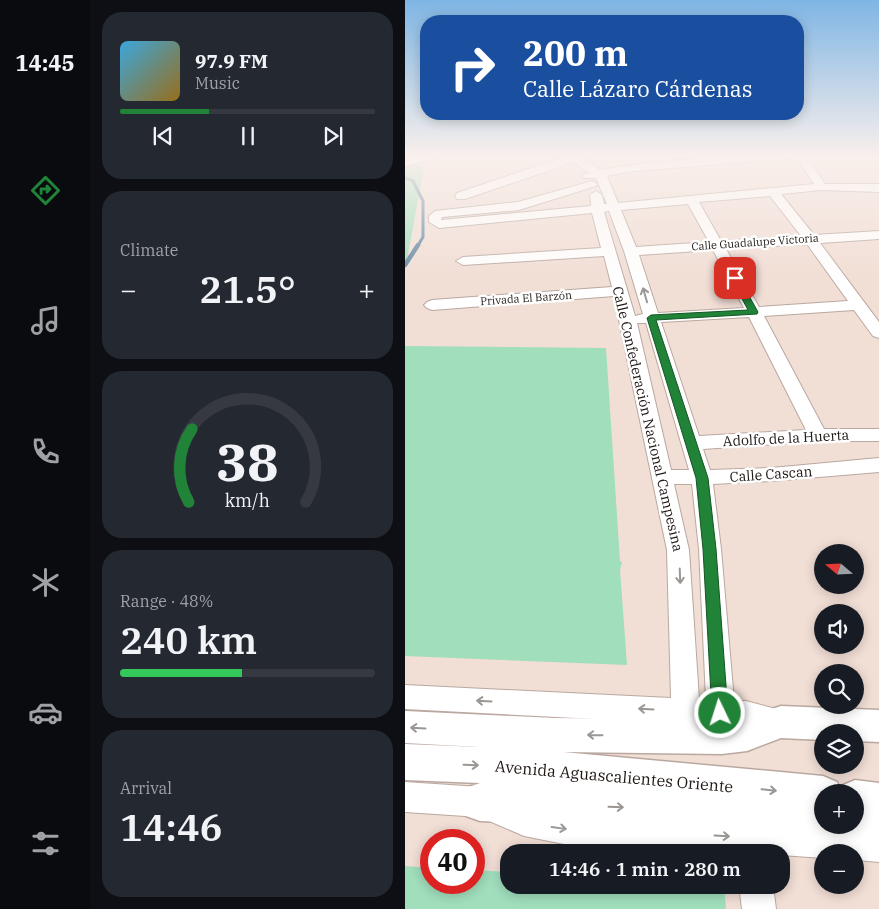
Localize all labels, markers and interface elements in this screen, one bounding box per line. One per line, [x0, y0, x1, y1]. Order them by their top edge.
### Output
text: 200 m [523, 30, 628, 76]
icon: right [440, 35, 505, 100]
text: 14:45 [15, 48, 75, 77]
text: 97.9 FM [195, 49, 268, 73]
text: Music [195, 73, 240, 93]
text: Calle Lázaro Cárdenas [523, 74, 752, 103]
icon: previous [149, 122, 177, 150]
icon: pause [234, 122, 262, 150]
icon: next [319, 122, 347, 150]
icon: directions [28, 173, 63, 208]
street label: Calle Guadalupe Victoria [691, 231, 819, 253]
text: Climate [120, 240, 178, 260]
pin [714, 257, 756, 299]
text: 21.5° [199, 264, 296, 313]
icon: arrive [721, 264, 749, 292]
text: − [120, 271, 137, 308]
text: + [358, 271, 375, 308]
street label: Calle Confederación Nacional Campesina [609, 285, 687, 554]
street label: Privada El Barzón [480, 288, 572, 308]
one-way arrow [639, 288, 649, 304]
icon: music [28, 303, 63, 338]
street label: Adolfo de la Huerta [722, 426, 850, 450]
text: 38 [216, 428, 279, 495]
icon: phone [28, 434, 63, 469]
street label: Calle Cascan [729, 462, 813, 486]
text: km/h [225, 489, 270, 512]
north arrow [814, 544, 864, 594]
map controls [814, 544, 864, 894]
icon: climate [28, 565, 63, 600]
one-way arrow [675, 568, 684, 584]
text: Range · 48% [120, 591, 213, 611]
button: sound [814, 604, 864, 654]
text: 240 km [120, 615, 257, 664]
button: search [814, 664, 864, 714]
position arrow [693, 686, 745, 738]
icon: car [28, 695, 63, 730]
one-way arrow [476, 696, 492, 706]
one-way arrow [638, 705, 654, 714]
one-way arrow [411, 723, 427, 732]
button: layers [814, 724, 864, 774]
one-way arrow [587, 731, 603, 740]
street label: Avenida Aguascalientes Oriente [494, 756, 734, 796]
one-way arrow [463, 760, 479, 769]
text: Arrival [120, 778, 172, 798]
button: + [814, 784, 864, 834]
one-way arrow [761, 785, 777, 795]
text: 14:46 [120, 802, 223, 851]
one-way arrow [608, 803, 624, 812]
one-way arrow [551, 823, 567, 833]
icon: filters [28, 826, 63, 861]
speed limit sign: 40 [420, 829, 485, 894]
one-way arrow [713, 832, 729, 841]
button: − [814, 844, 864, 894]
text: 14:46 · 1 min · 280 m [549, 857, 741, 881]

